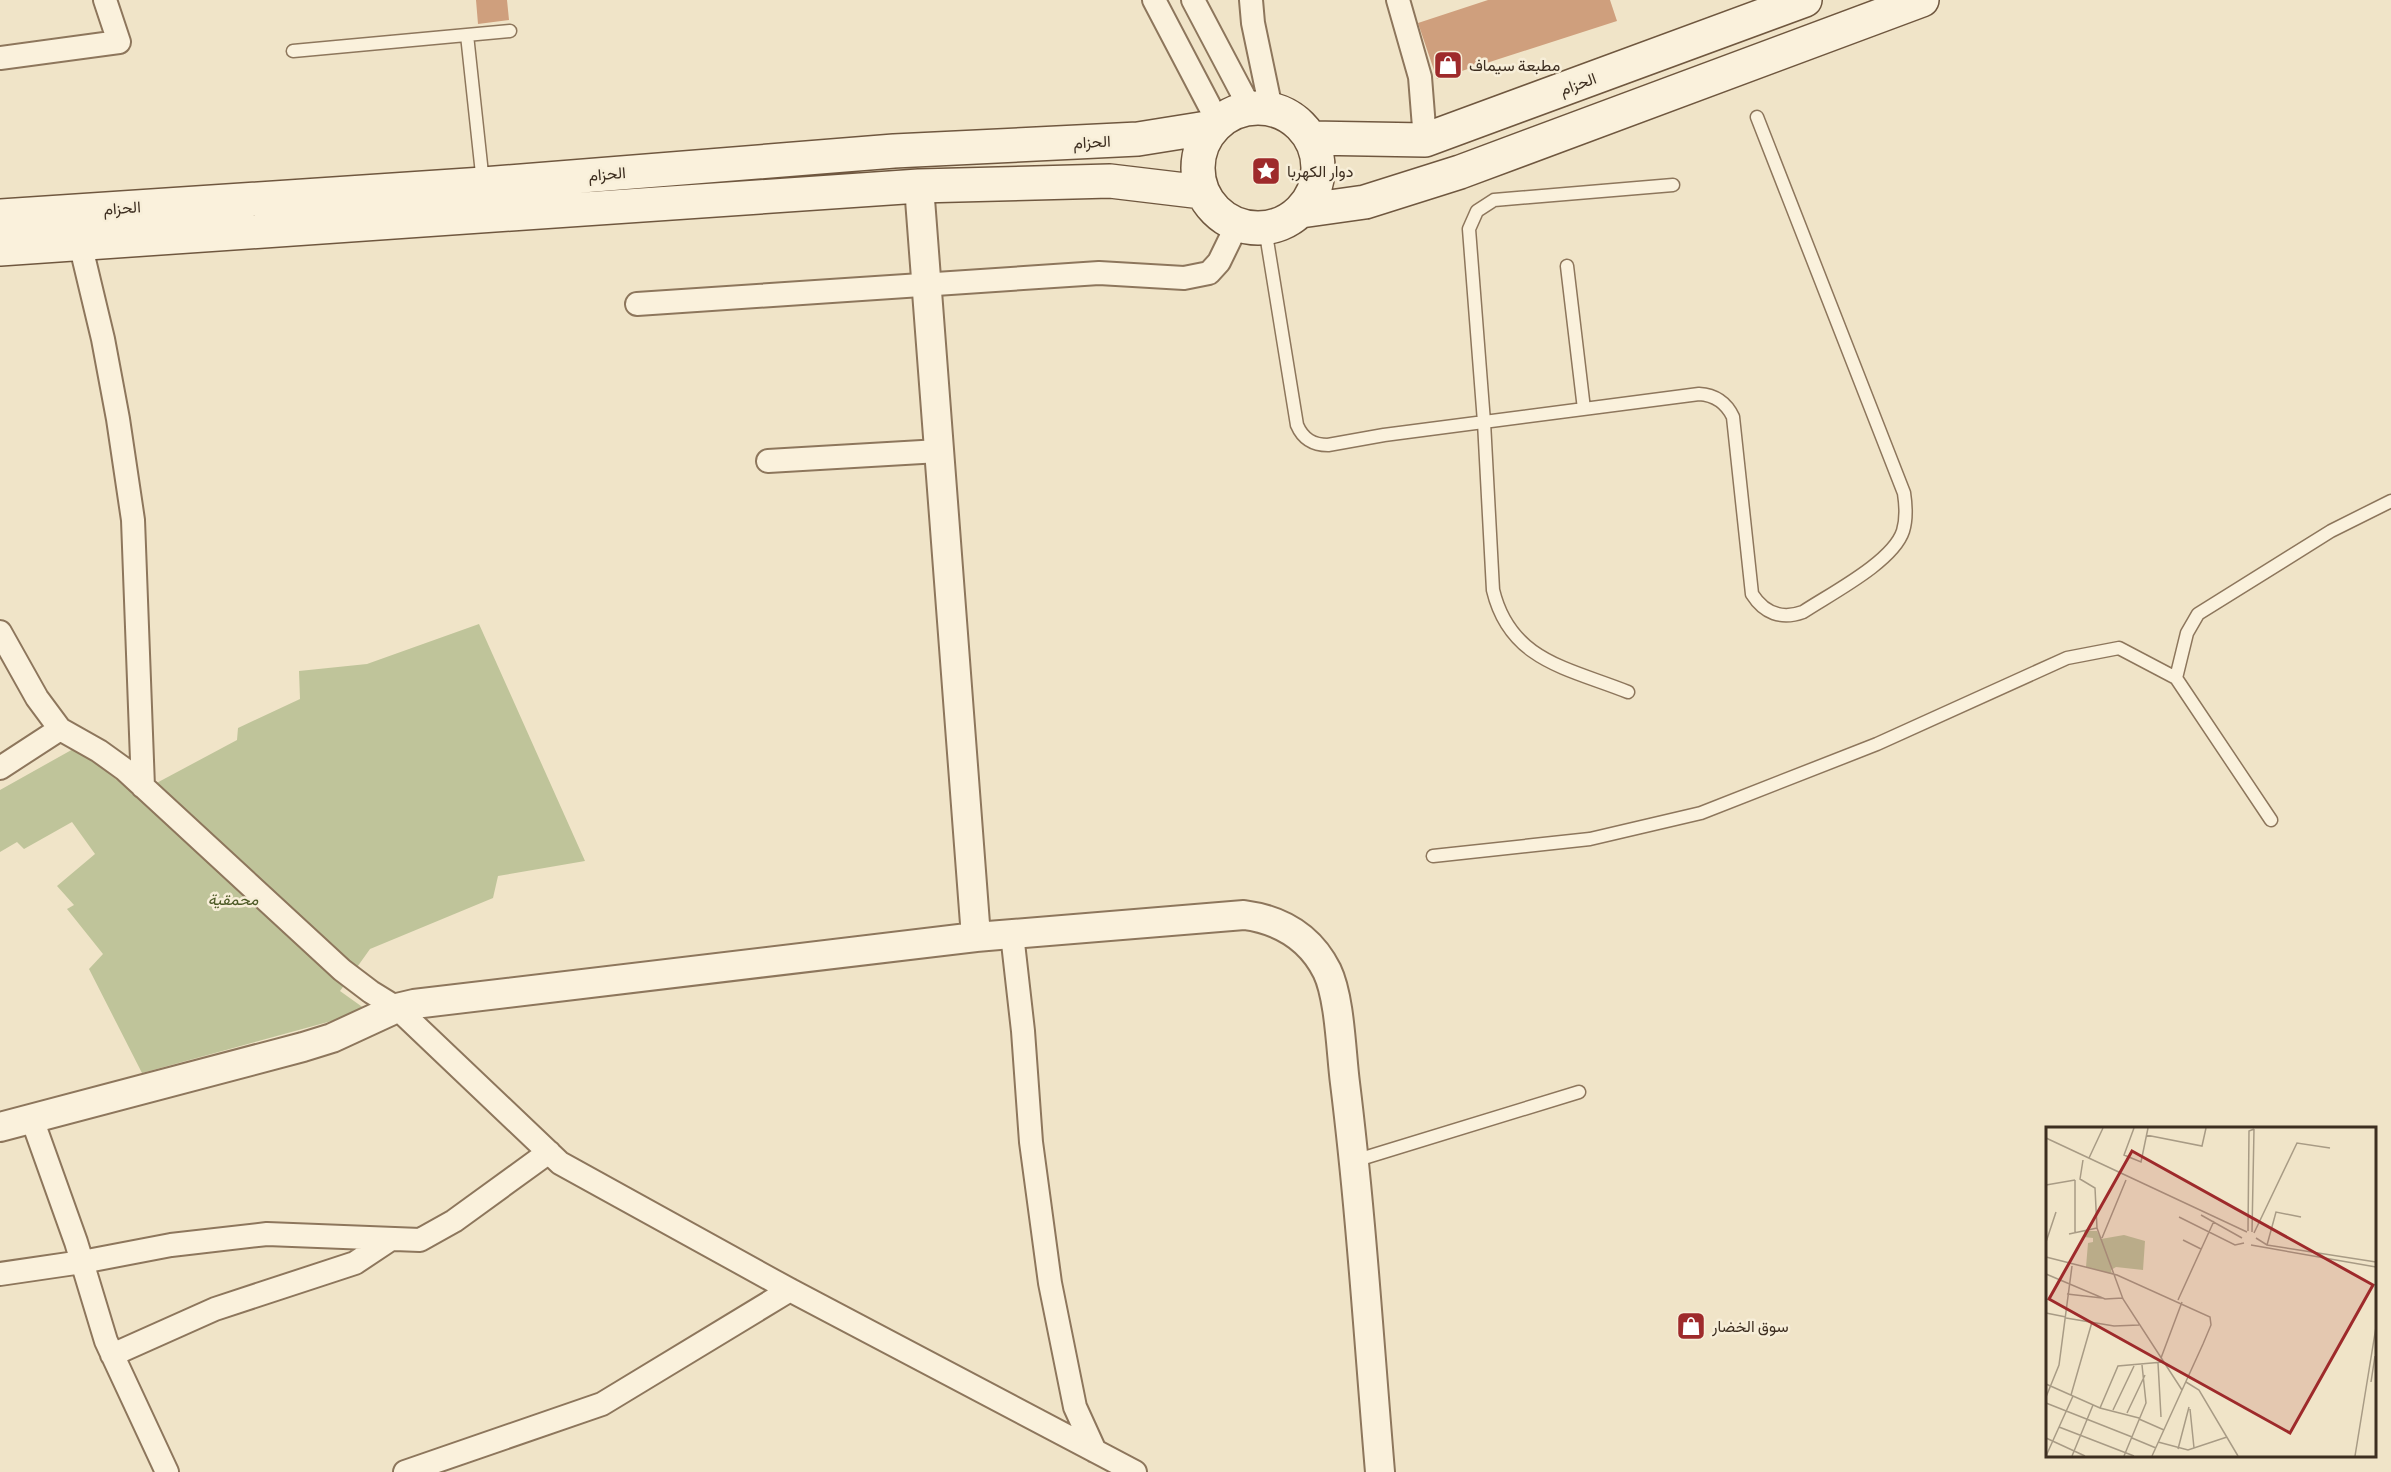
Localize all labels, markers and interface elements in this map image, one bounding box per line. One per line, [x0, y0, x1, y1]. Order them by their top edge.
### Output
shop icon: مطبعة سيماف [1432, 49, 1464, 81]
place label: مطبعة سيماف [1469, 56, 1560, 75]
street label: الحزام [1557, 69, 1599, 100]
street label: الحزام [1073, 132, 1111, 153]
place icon: دوار الكهربا [1250, 155, 1282, 187]
place label: دوار الكهربا [1287, 162, 1353, 182]
street label: الحزام [587, 163, 627, 186]
street label: الحزام [103, 197, 141, 220]
park label: محمقية [208, 890, 259, 909]
inset map [2046, 1127, 2376, 1457]
shop icon: سوق الخضار [1675, 1310, 1707, 1342]
place label: سوق الخضار [1711, 1317, 1789, 1337]

